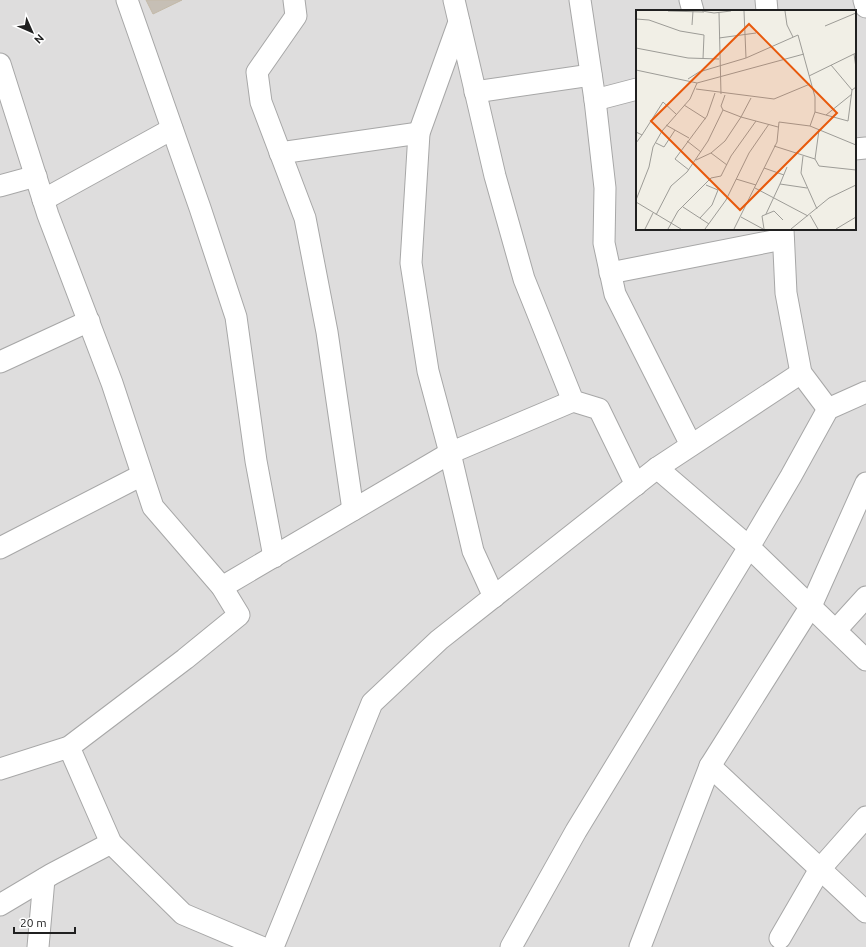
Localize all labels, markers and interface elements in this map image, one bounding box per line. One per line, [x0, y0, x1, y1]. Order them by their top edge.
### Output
inset map [636, 10, 856, 230]
north arrow [12, 12, 52, 52]
text: N [32, 32, 46, 46]
scale bar [14, 909, 75, 935]
text: 20 m [20, 916, 47, 929]

